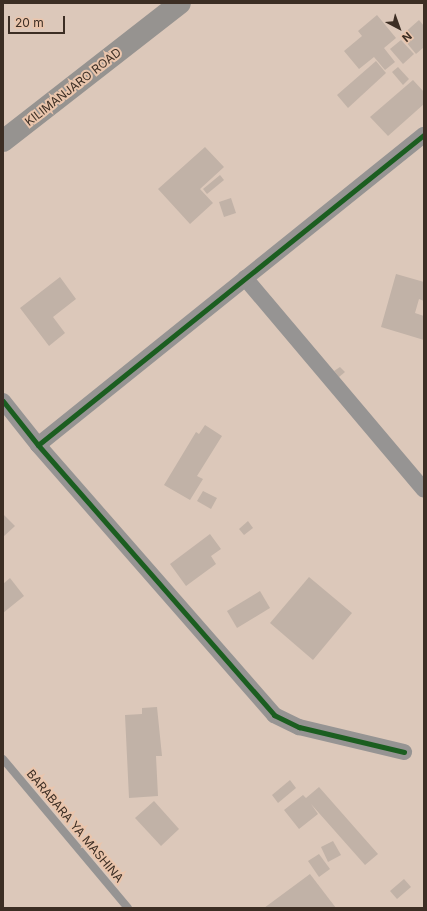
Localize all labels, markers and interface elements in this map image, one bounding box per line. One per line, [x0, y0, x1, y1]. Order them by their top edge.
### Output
scale bar [10, 8, 67, 34]
north arrow [379, 8, 419, 48]
text: 20 m [15, 15, 44, 30]
text: N [399, 29, 415, 45]
street label: KILIMANJARO ROAD [22, 45, 124, 129]
street label: BARABARA YA MASHINA [24, 767, 126, 885]

